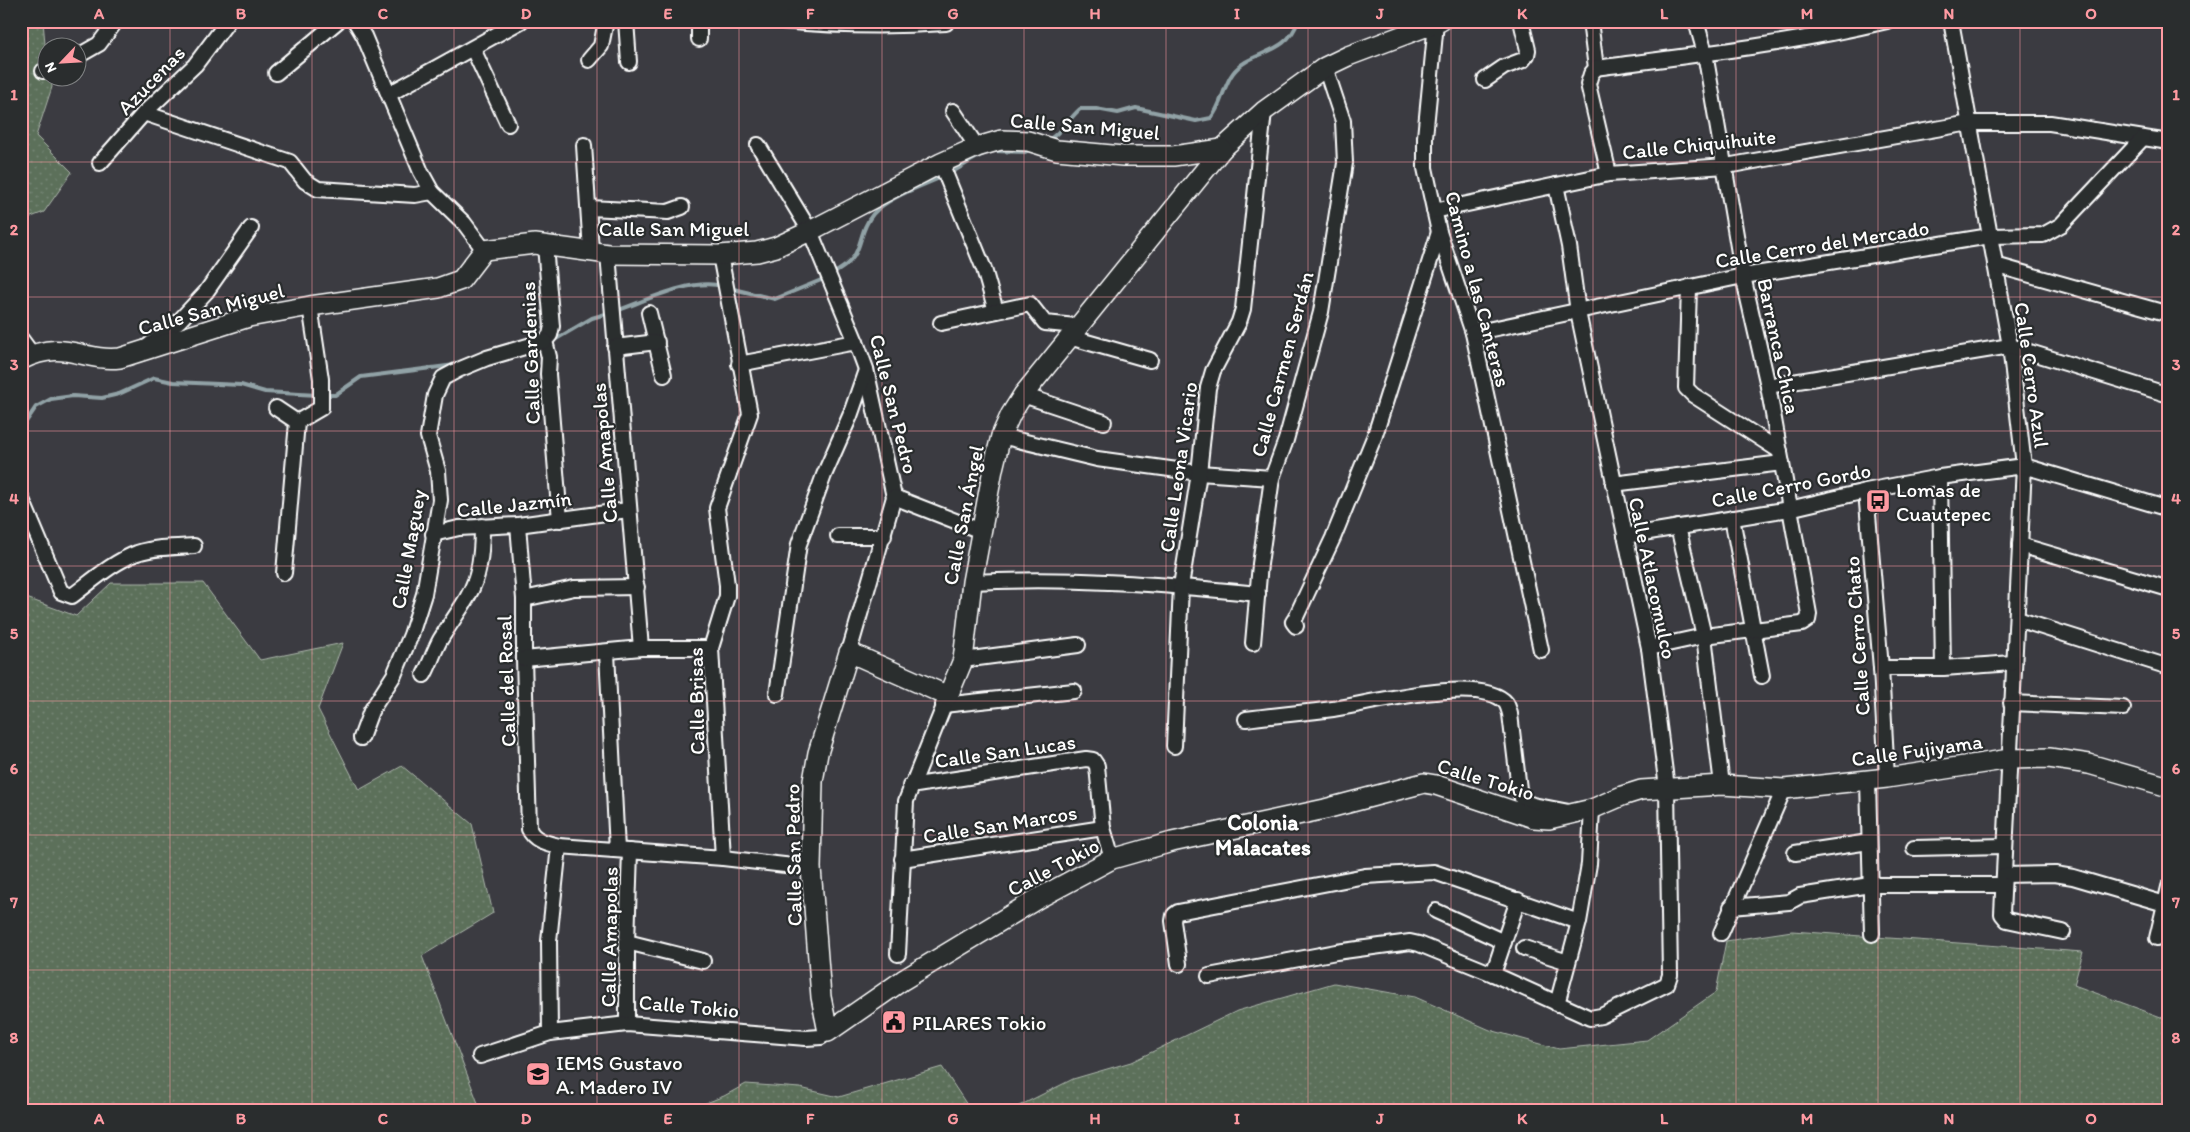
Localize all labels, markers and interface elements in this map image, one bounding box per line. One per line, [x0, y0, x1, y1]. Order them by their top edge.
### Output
text: A [93, 4, 105, 23]
text: B [236, 4, 247, 23]
text: C [378, 4, 389, 23]
text: D [521, 4, 532, 23]
text: E [664, 4, 673, 23]
text: F [806, 4, 815, 23]
text: G [947, 4, 959, 23]
text: H [1089, 4, 1101, 23]
text: I [1234, 4, 1240, 23]
text: J [1375, 4, 1384, 23]
text: K [1517, 4, 1528, 23]
text: L [1660, 4, 1669, 23]
text: M [1801, 4, 1813, 23]
text: N [1944, 4, 1954, 23]
text: O [2085, 4, 2097, 23]
north arrow [38, 38, 88, 88]
street label: Azucenas [112, 40, 190, 120]
text: N [41, 59, 60, 75]
text: 1 [10, 85, 18, 104]
text: 1 [2172, 85, 2180, 104]
street label: Calle San Miguel [1009, 107, 1161, 145]
street label: Calle Chiquihuite [1621, 123, 1777, 165]
street label: Camino a las Canteras [1440, 188, 1516, 390]
street label: Calle Cerro del Mercado [1713, 215, 1931, 273]
street label: Calle San Miguel [599, 216, 749, 241]
text: 2 [10, 220, 19, 239]
text: 2 [2172, 220, 2181, 239]
street label: Calle Carmen Serdán [1245, 268, 1319, 460]
street label: Barranca Chica [1752, 276, 1806, 416]
street label: Calle San Miguel [135, 277, 287, 341]
street label: Calle Gardenias [515, 281, 545, 425]
street label: Calle Cerro Azul [2009, 300, 2055, 450]
street label: Calle San Pedro [865, 332, 923, 476]
text: 3 [10, 355, 19, 374]
text: 3 [2172, 355, 2181, 374]
street label: Calle Leona Vicario [1154, 380, 1202, 554]
street label: Calle Amapolas [585, 382, 623, 524]
street label: Calle San Ángel [937, 443, 989, 587]
street label: Calle Cerro Gordo [1709, 457, 1873, 513]
place label: Lomas de Cuautepec [1896, 477, 1991, 526]
street label: Calle Jazmín [455, 486, 573, 522]
street label: Calle Maguey [385, 487, 431, 611]
bus stop icon: Lomas de Cuautepec [1865, 488, 1891, 514]
text: 4 [9, 489, 19, 508]
text: 4 [2171, 489, 2181, 508]
street label: Calle Atlacomulco [1624, 495, 1682, 661]
street label: Calle Cerro Chato [1839, 555, 1875, 717]
street label: Calle del Rosal [491, 614, 521, 747]
text: 5 [10, 624, 19, 643]
text: 5 [2172, 624, 2181, 643]
street label: Calle Brisas [683, 647, 709, 755]
street label: Calle Fujiyama [1850, 728, 1984, 772]
street label: Calle San Lucas [933, 729, 1077, 773]
street label: Calle Tokio [1434, 752, 1538, 806]
text: 6 [10, 759, 19, 778]
text: 6 [2172, 759, 2181, 778]
street label: Calle San Pedro [779, 783, 807, 927]
street label: Calle San Marcos [921, 799, 1079, 849]
district label: Colonia Malacates [1215, 809, 1311, 861]
street label: Calle Tokio [1003, 832, 1103, 902]
street label: Calle Amapolas [595, 866, 623, 1008]
text: 7 [9, 893, 18, 912]
text: 7 [2171, 893, 2180, 912]
street label: Calle Tokio [638, 989, 740, 1023]
public building icon: PILARES Tokio [881, 1009, 907, 1035]
place label: PILARES Tokio [912, 1010, 1046, 1035]
text: 8 [10, 1028, 19, 1047]
text: 8 [2172, 1028, 2181, 1047]
place label: IEMS Gustavo A. Madero IV [556, 1050, 683, 1099]
school or university icon: IEMS Gustavo A. Madero IV [525, 1061, 551, 1087]
text: A [93, 1109, 105, 1128]
text: B [236, 1109, 247, 1128]
text: C [378, 1109, 389, 1128]
text: D [521, 1109, 532, 1128]
text: E [664, 1109, 673, 1128]
text: F [806, 1109, 815, 1128]
text: G [947, 1109, 959, 1128]
text: H [1089, 1109, 1101, 1128]
text: I [1234, 1109, 1240, 1128]
text: J [1375, 1109, 1384, 1128]
text: K [1517, 1109, 1528, 1128]
text: L [1660, 1109, 1669, 1128]
text: M [1801, 1109, 1813, 1128]
text: N [1944, 1109, 1954, 1128]
text: O [2085, 1109, 2097, 1128]

